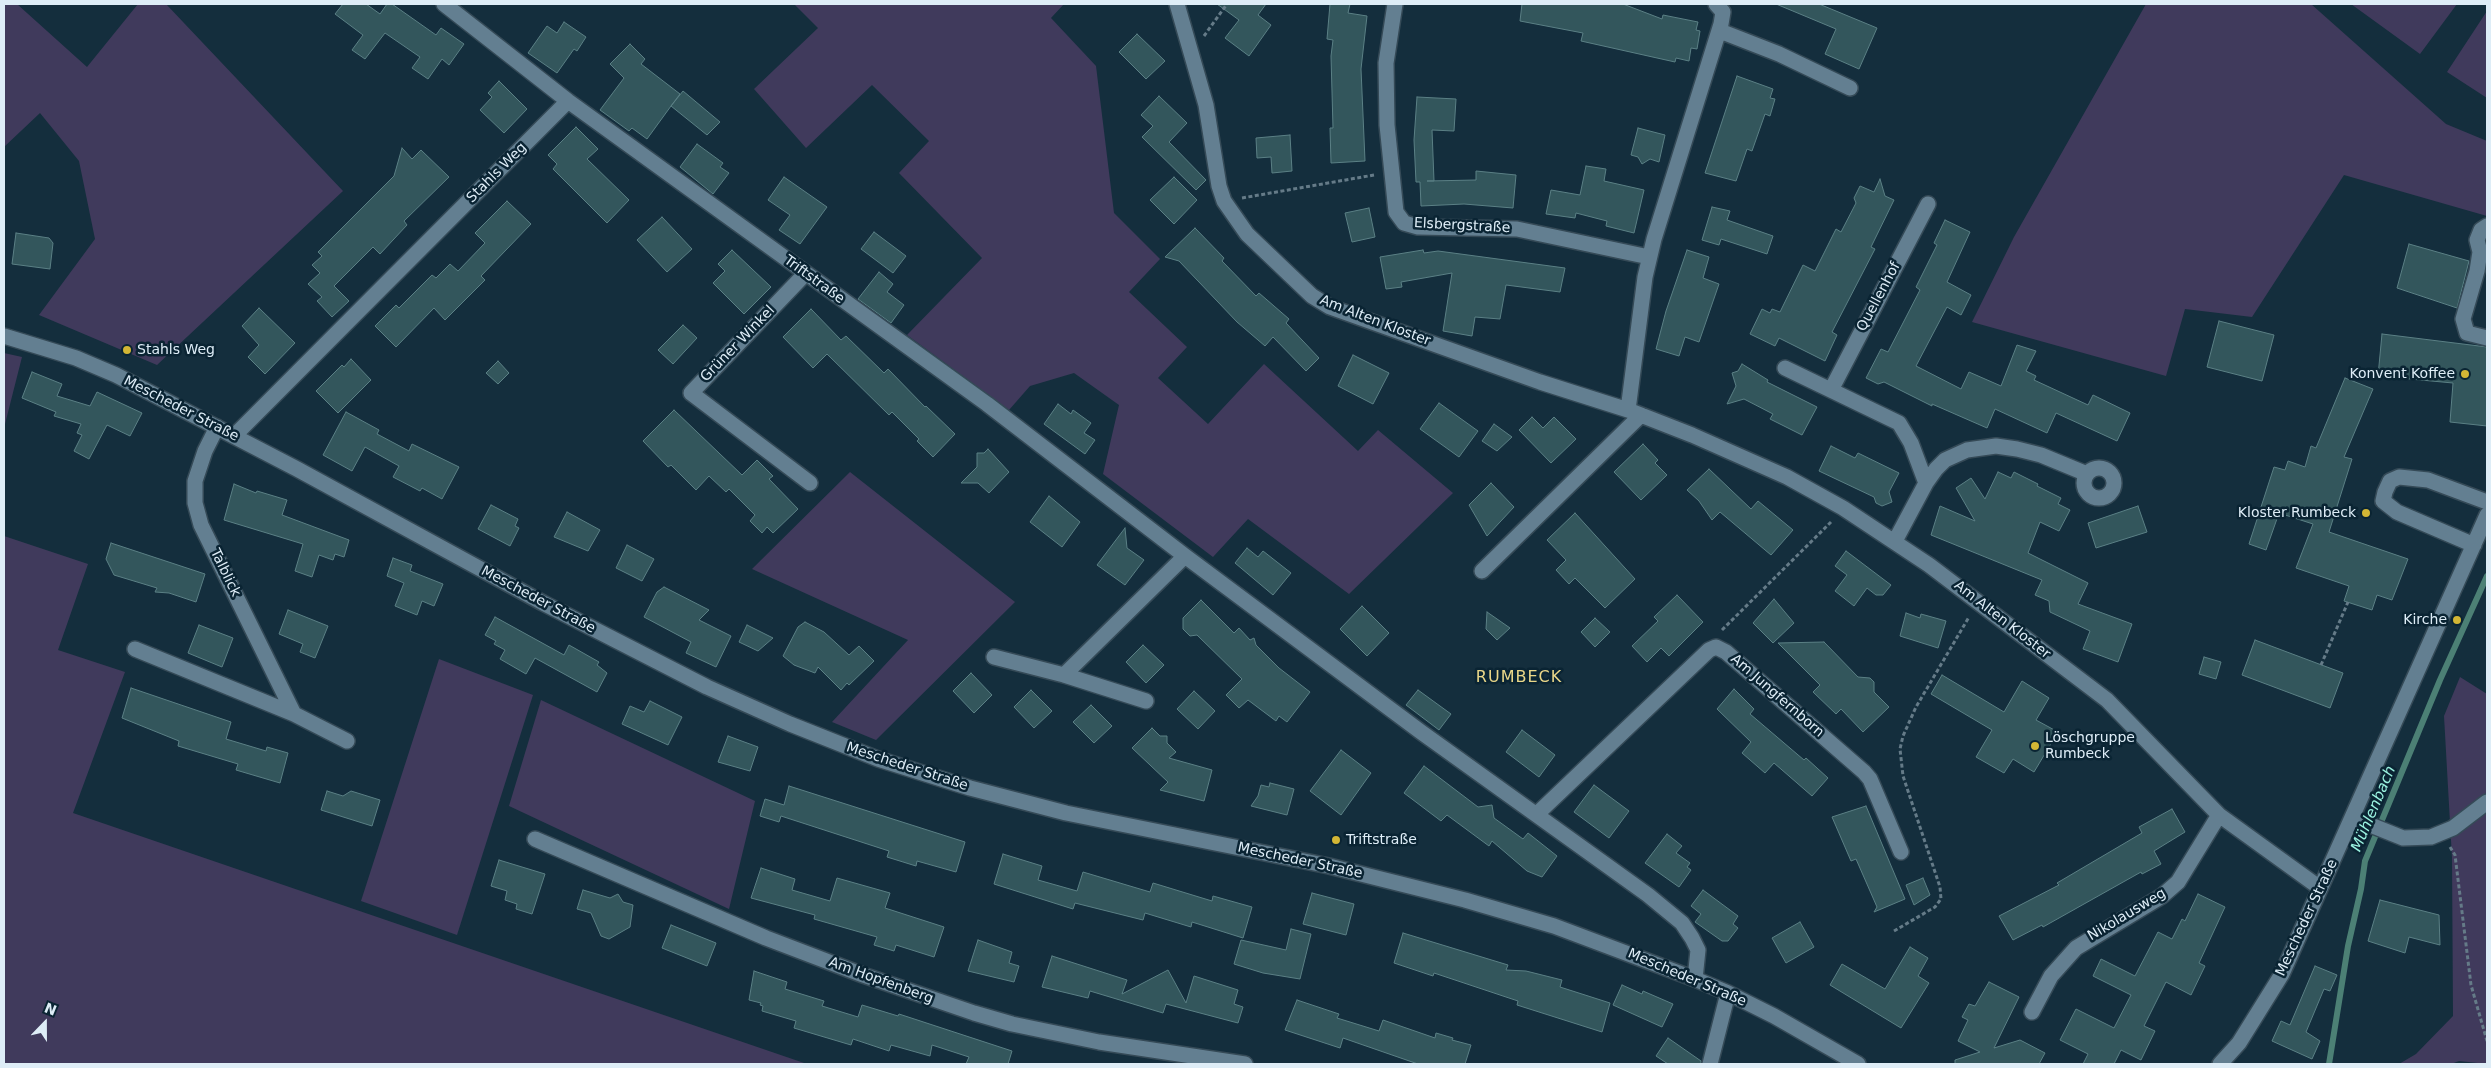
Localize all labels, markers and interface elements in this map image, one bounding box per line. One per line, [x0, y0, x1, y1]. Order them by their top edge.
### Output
street label: Stahls Weg [463, 139, 531, 207]
street label: Elsbergstraße [1413, 215, 1511, 237]
street label: Triftstraße [780, 252, 848, 308]
street label: Quellenhof [1854, 259, 1904, 335]
street label: Am Alten Kloster [1317, 292, 1433, 350]
street label: Grüner Winkel [697, 302, 779, 386]
place label: Stahls Weg [137, 342, 215, 358]
marker: Stahls Weg [121, 344, 133, 356]
place label: Konvent Koffee [2349, 366, 2455, 382]
marker: Konvent Koffee [2459, 368, 2471, 380]
street label: Mescheder Straße [121, 373, 241, 445]
place label: Kloster Rumbeck [2238, 505, 2356, 521]
marker: Kloster Rumbeck [2360, 507, 2372, 519]
street label: Talblick [206, 546, 244, 600]
street label: Mescheder Straße [478, 563, 598, 637]
street label: Am Alten Kloster [1951, 577, 2053, 663]
place label: Kirche [2403, 612, 2447, 628]
marker: Kirche [2451, 614, 2463, 626]
street label: Am Jungfernborn [1727, 651, 1827, 741]
district label: RUMBECK [1475, 668, 1563, 688]
place label: Löschgruppe Rumbeck [2045, 730, 2135, 762]
street label: Mescheder Straße [844, 739, 970, 795]
marker: Löschgruppe Rumbeck [2029, 740, 2041, 752]
water label: Mühlenbach [2348, 763, 2400, 855]
place label: Triftstraße [1346, 832, 1417, 848]
marker: Triftstraße [1330, 834, 1342, 846]
street label: Mescheder Straße [1236, 840, 1364, 882]
street label: Mescheder Straße [2273, 857, 2341, 979]
street label: Nikolausweg [2085, 885, 2169, 945]
street label: Mescheder Straße [1625, 945, 1749, 1011]
street label: Am Hopfenberg [826, 954, 936, 1008]
north arrow [20, 998, 70, 1048]
text: N [42, 999, 59, 1019]

